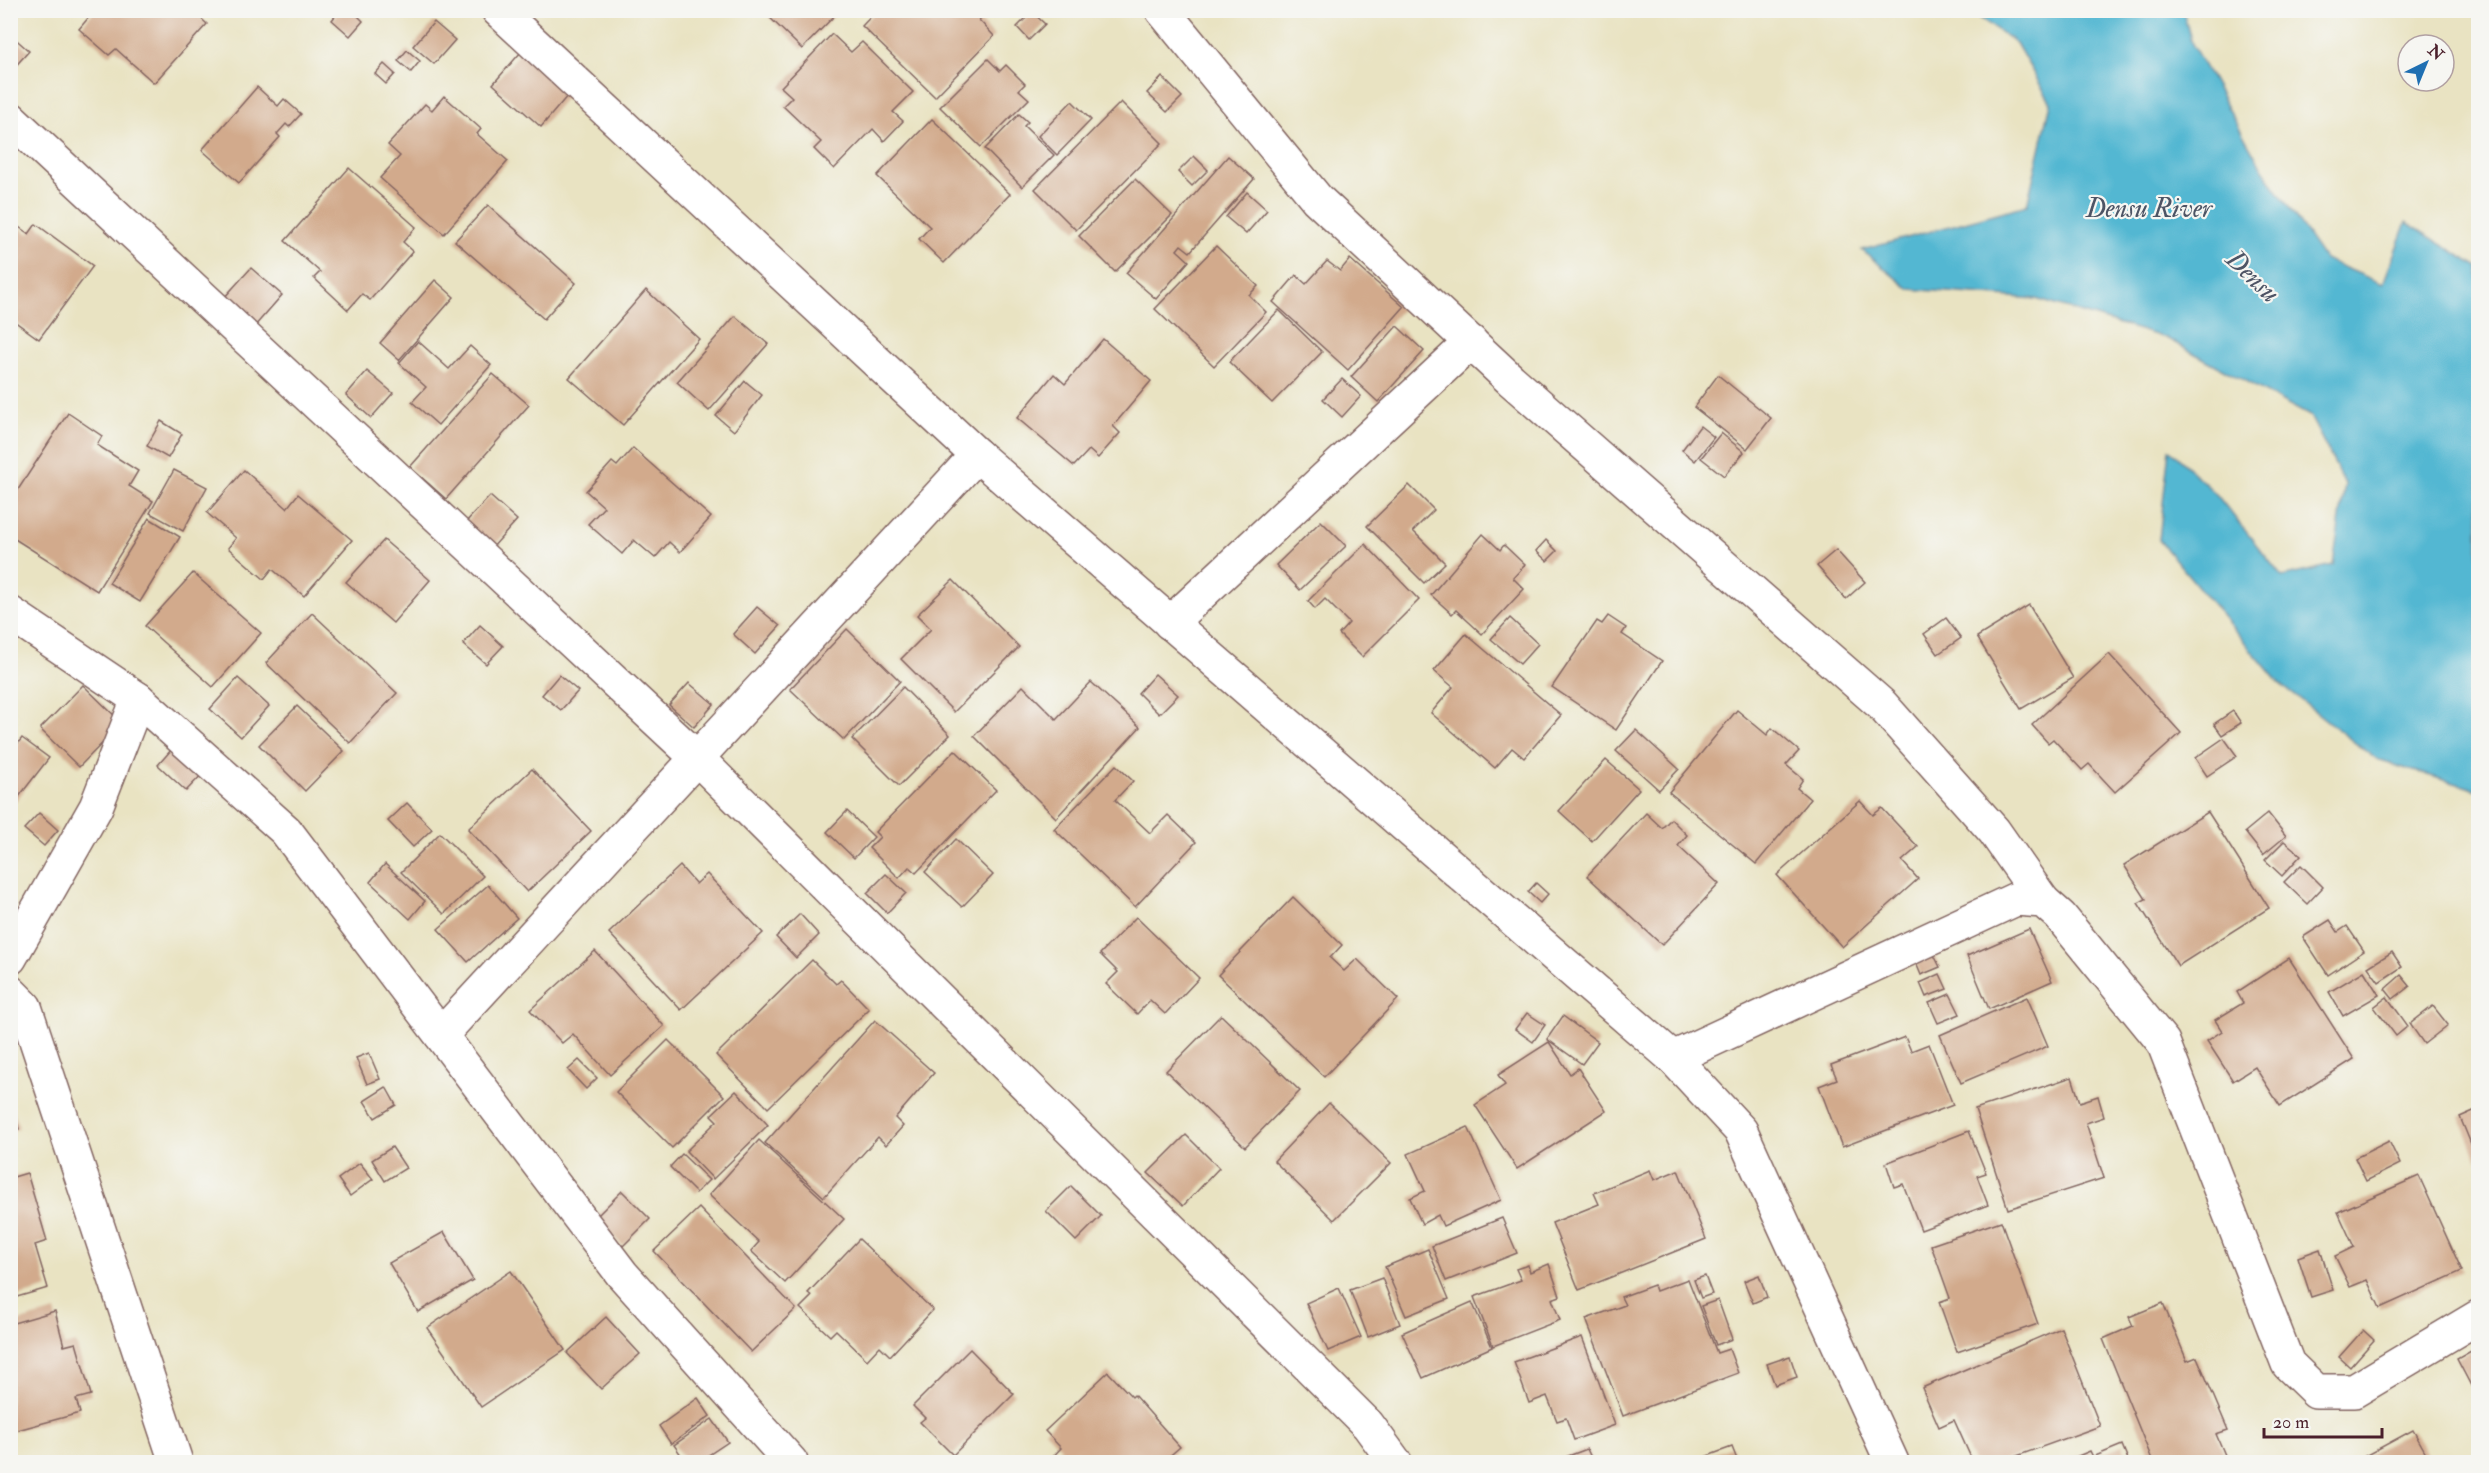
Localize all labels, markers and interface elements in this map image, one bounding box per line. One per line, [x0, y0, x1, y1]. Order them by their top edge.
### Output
north arrow [2396, 33, 2456, 93]
text: N [2423, 40, 2448, 65]
water label: Densu River [2085, 192, 2214, 225]
water label: Densu [2218, 242, 2286, 310]
scale bar [2264, 1401, 2382, 1439]
text: 20 m [2273, 1411, 2309, 1434]

